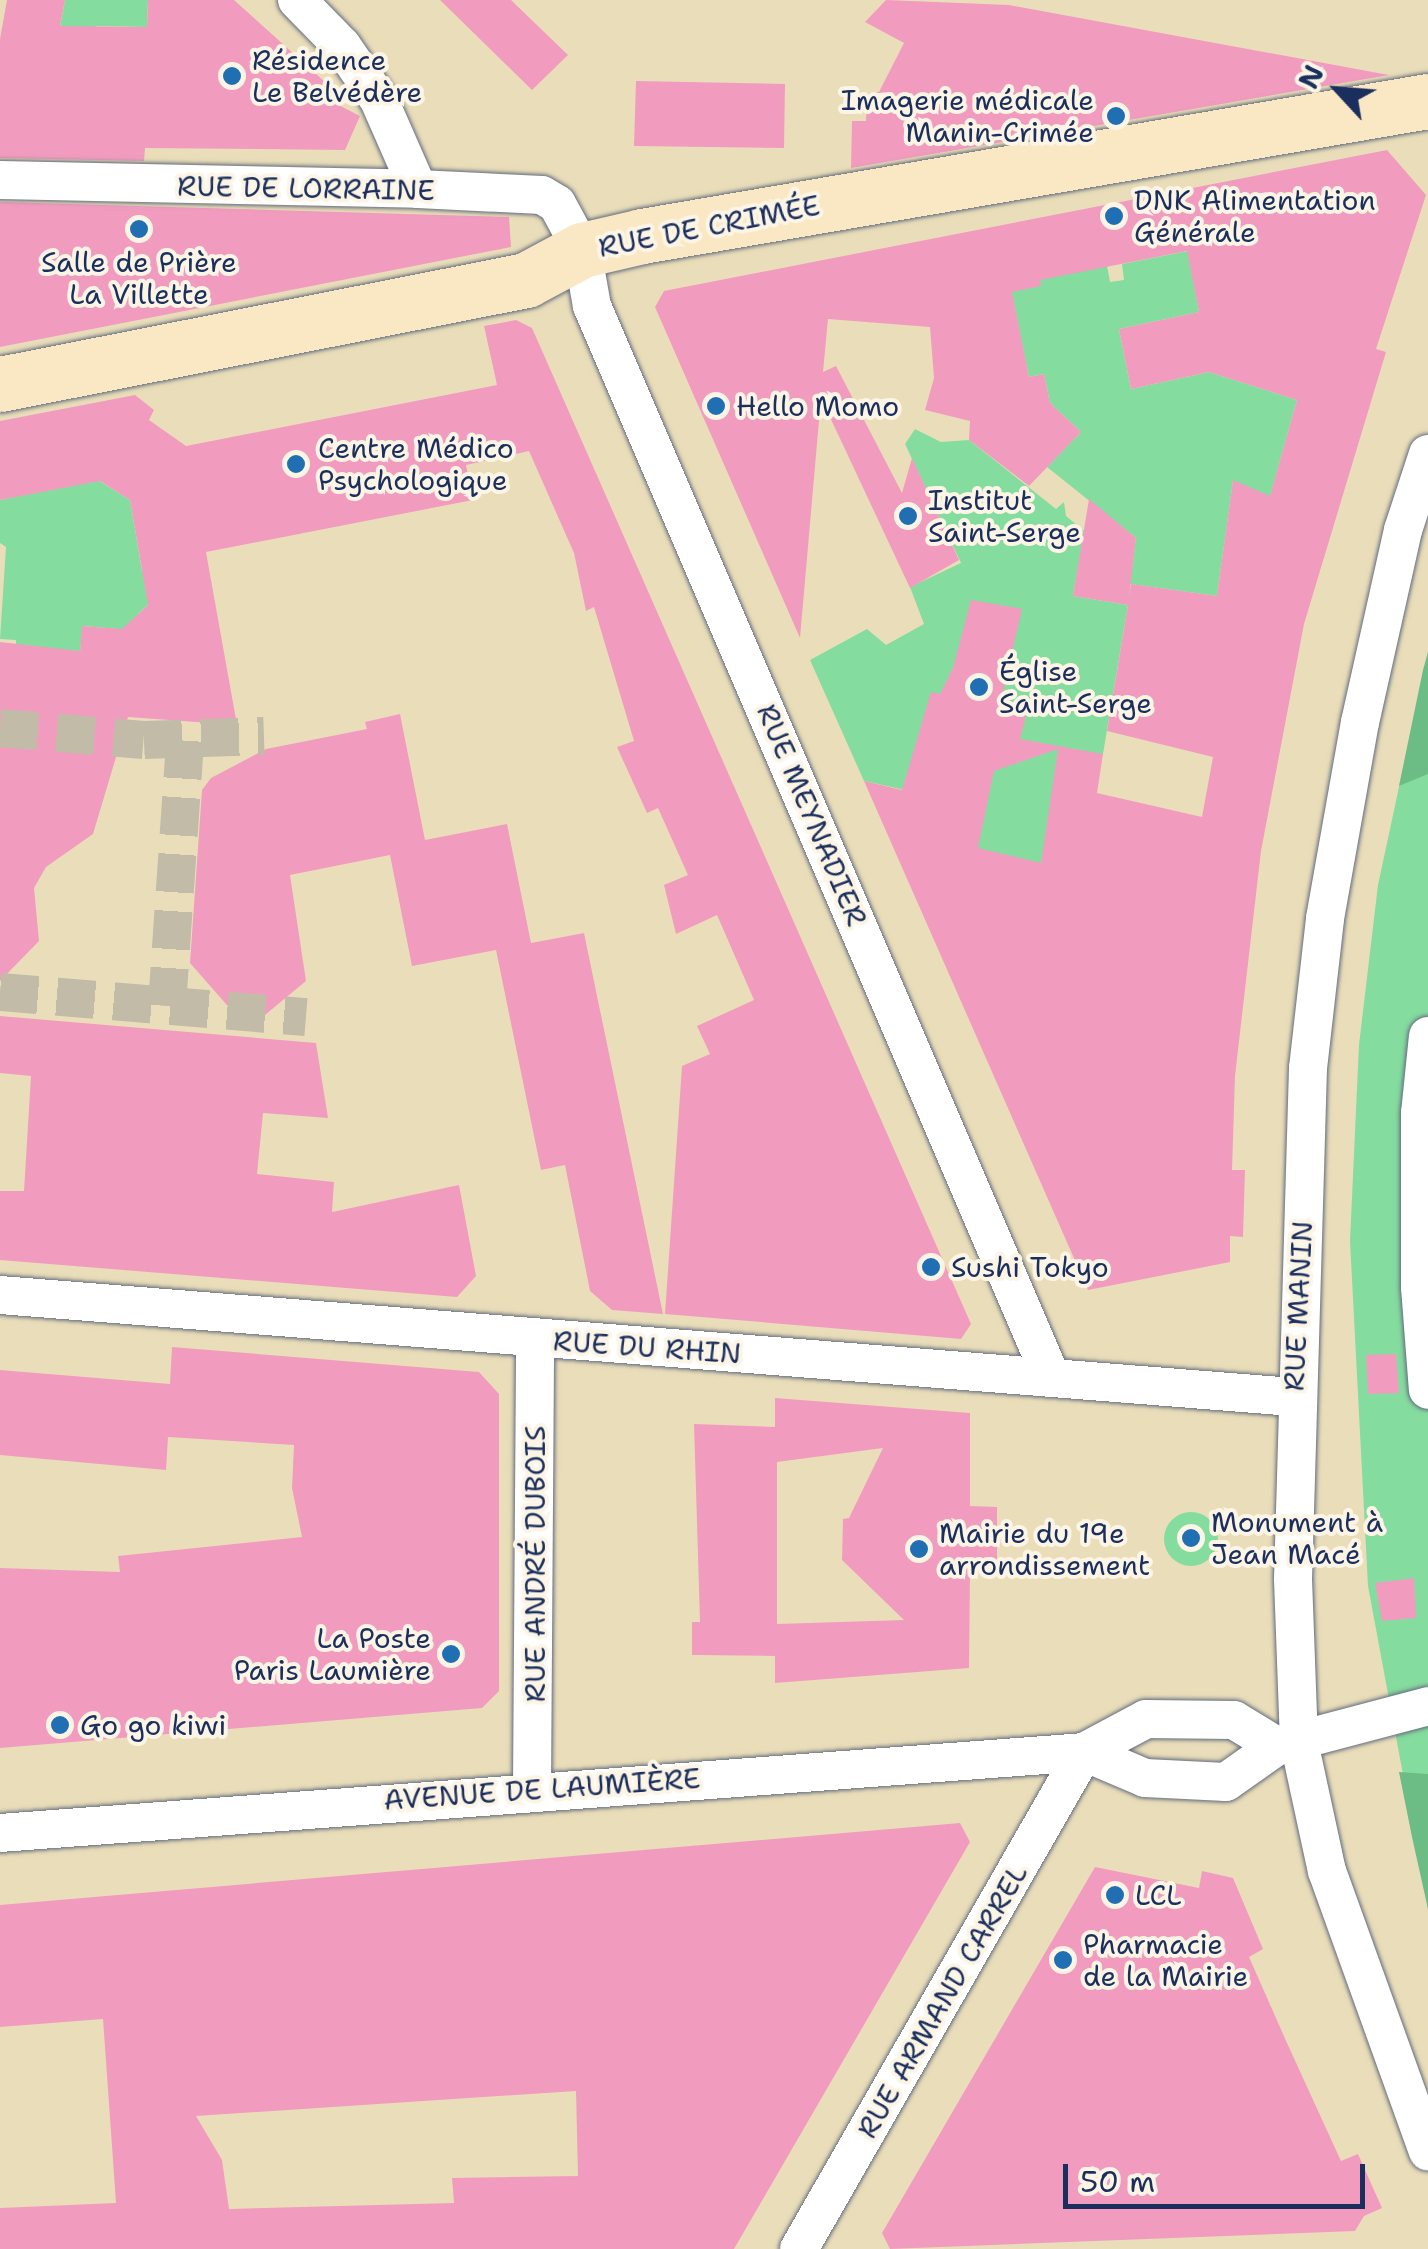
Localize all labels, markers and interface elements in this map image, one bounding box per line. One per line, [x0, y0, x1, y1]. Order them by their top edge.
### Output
north arrow [1288, 40, 1388, 140]
place label: Résidence Le Belvédère [252, 43, 422, 109]
text: N [1289, 59, 1333, 95]
marker: Résidence Le Belvédère [221, 65, 243, 87]
place label: Imagerie médicale Manin-Crimée [841, 83, 1094, 149]
marker: Imagerie médicale Manin-Crimée [1103, 103, 1129, 129]
street label: RUE DE LORRAINE [177, 169, 435, 207]
place label: DNK Alimentation Générale [1134, 183, 1376, 249]
street label: RUE DE CRIMÉE [596, 188, 822, 264]
marker: DNK Alimentation Générale [1103, 205, 1125, 227]
marker: Salle de Prière La Villette [128, 218, 150, 240]
place label: Salle de Prière La Villette [41, 245, 237, 311]
place label: Hello Momo [736, 389, 899, 423]
marker: Hello Momo [705, 395, 727, 417]
place label: Centre Médico Psychologique [318, 431, 514, 497]
marker: Centre Médico Psychologique [283, 451, 309, 477]
place label: Institut Saint-Serge [928, 483, 1081, 549]
marker: Institut Saint-Serge [897, 505, 919, 527]
place label: Église Saint-Serge [999, 654, 1152, 720]
marker: Église Saint-Serge [968, 676, 990, 698]
street label: RUE MEYNADIER [750, 699, 874, 931]
street label: RUE MANIN [1277, 1220, 1319, 1392]
place label: Sushi Tokyo [951, 1250, 1109, 1284]
marker: Sushi Tokyo [920, 1256, 942, 1278]
street label: RUE DU RHIN [552, 1324, 742, 1370]
street label: RUE ANDRÉ DUBOIS [518, 1426, 552, 1702]
place label: Monument à Jean Macé [1211, 1505, 1383, 1571]
place label: Mairie du 19e arrondissement [939, 1516, 1150, 1582]
marker: Monument à Jean Macé [1180, 1527, 1202, 1549]
marker: Mairie du 19e arrondissement [908, 1538, 930, 1560]
place label: La Poste Paris Laumière [234, 1621, 431, 1687]
marker: La Poste Paris Laumière [440, 1643, 462, 1665]
place label: Go go kiwi [80, 1708, 226, 1742]
marker: Go go kiwi [49, 1714, 71, 1736]
street label: AVENUE DE LAUMIÈRE [382, 1761, 702, 1817]
street label: RUE ARMAND CARREL [850, 1858, 1034, 2144]
place label: LCL [1135, 1878, 1182, 1912]
marker: LCL [1104, 1884, 1126, 1906]
place label: Pharmacie de la Mairie [1083, 1927, 1248, 1993]
marker: Pharmacie de la Mairie [1052, 1949, 1074, 1971]
scale bar [1068, 2144, 1370, 2206]
text: 50 m [1080, 2161, 1155, 2202]

